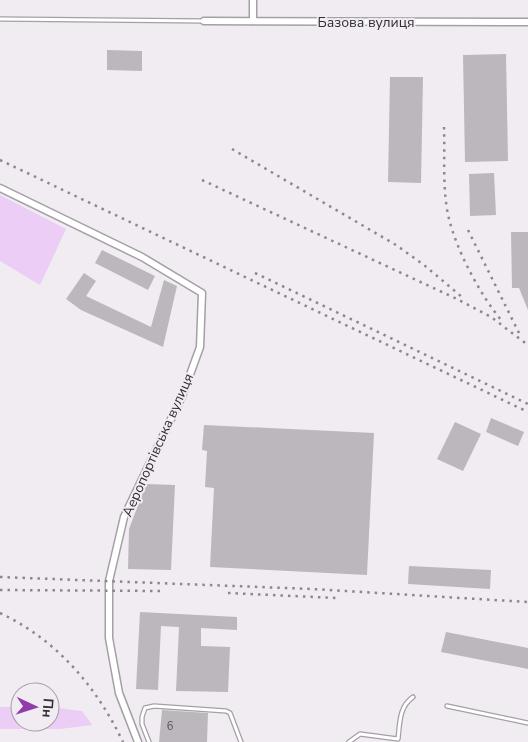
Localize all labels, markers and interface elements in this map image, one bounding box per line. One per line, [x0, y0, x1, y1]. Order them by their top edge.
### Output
street label: Базова вулиця [317, 13, 415, 32]
street label: Аеропортівська вулиця [118, 370, 198, 520]
north arrow [10, 682, 60, 732]
text: Пн [37, 698, 58, 718]
house number: 6 [167, 719, 174, 734]

